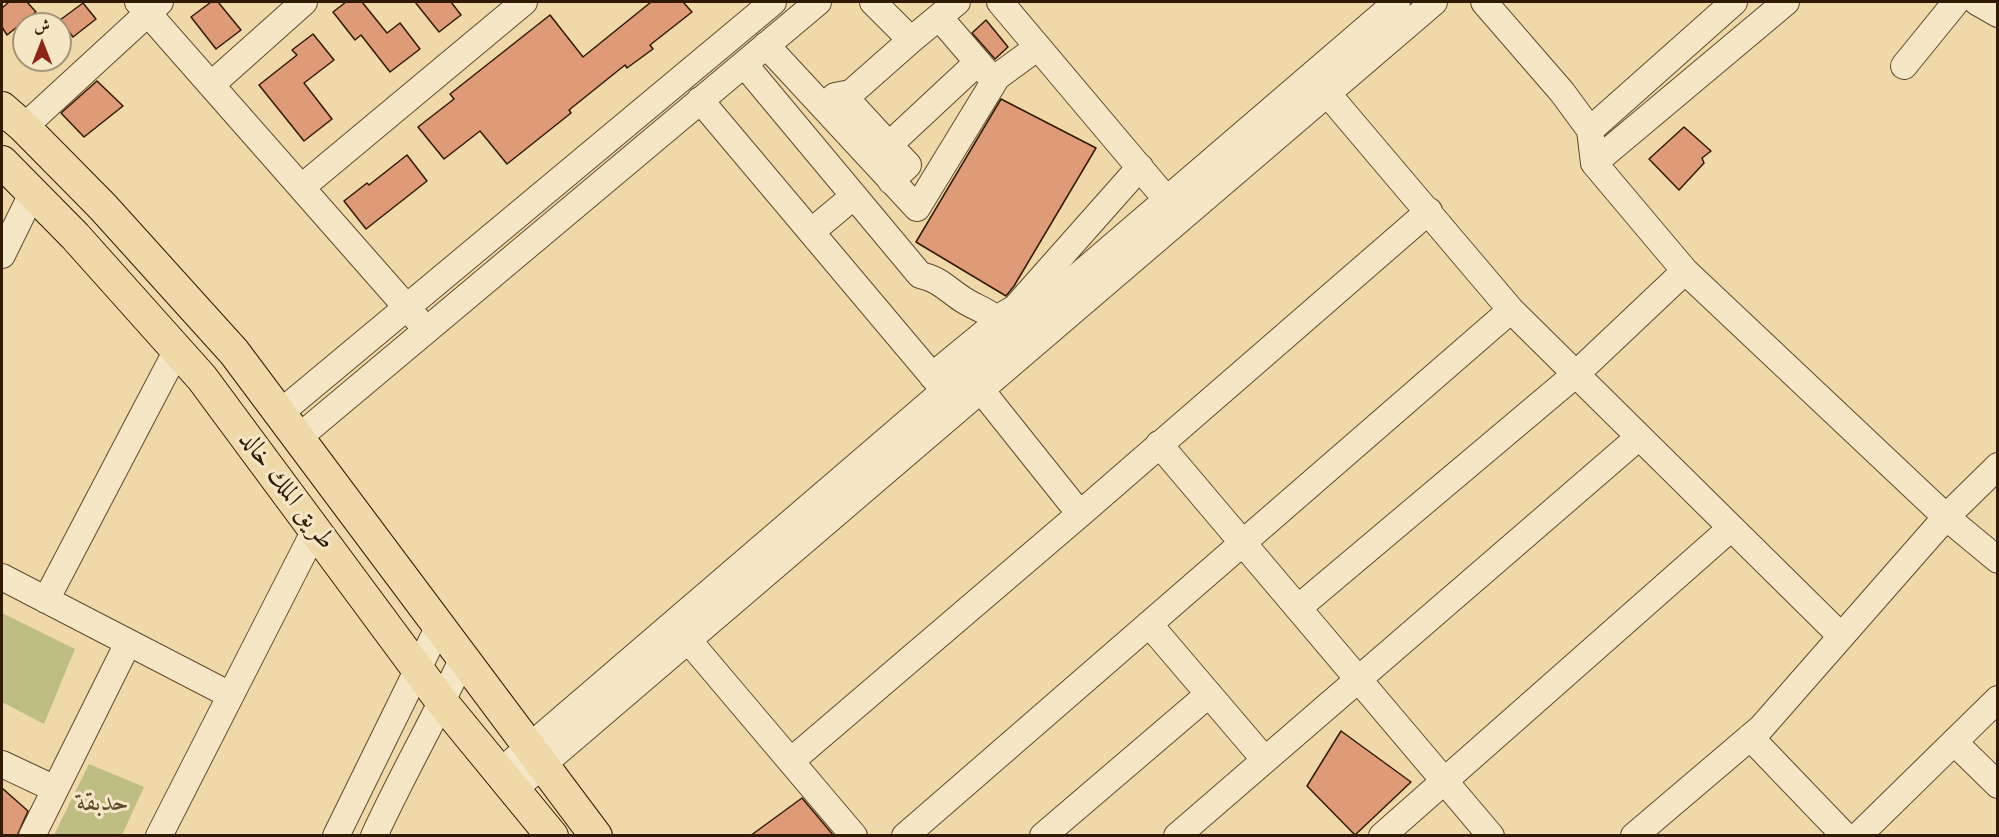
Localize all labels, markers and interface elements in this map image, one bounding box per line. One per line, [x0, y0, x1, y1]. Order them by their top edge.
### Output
north arrow [12, 12, 72, 72]
text: ش [34, 15, 50, 37]
street label: طريق الملك خالد [231, 425, 341, 557]
park label: حدبقة [77, 788, 129, 820]

